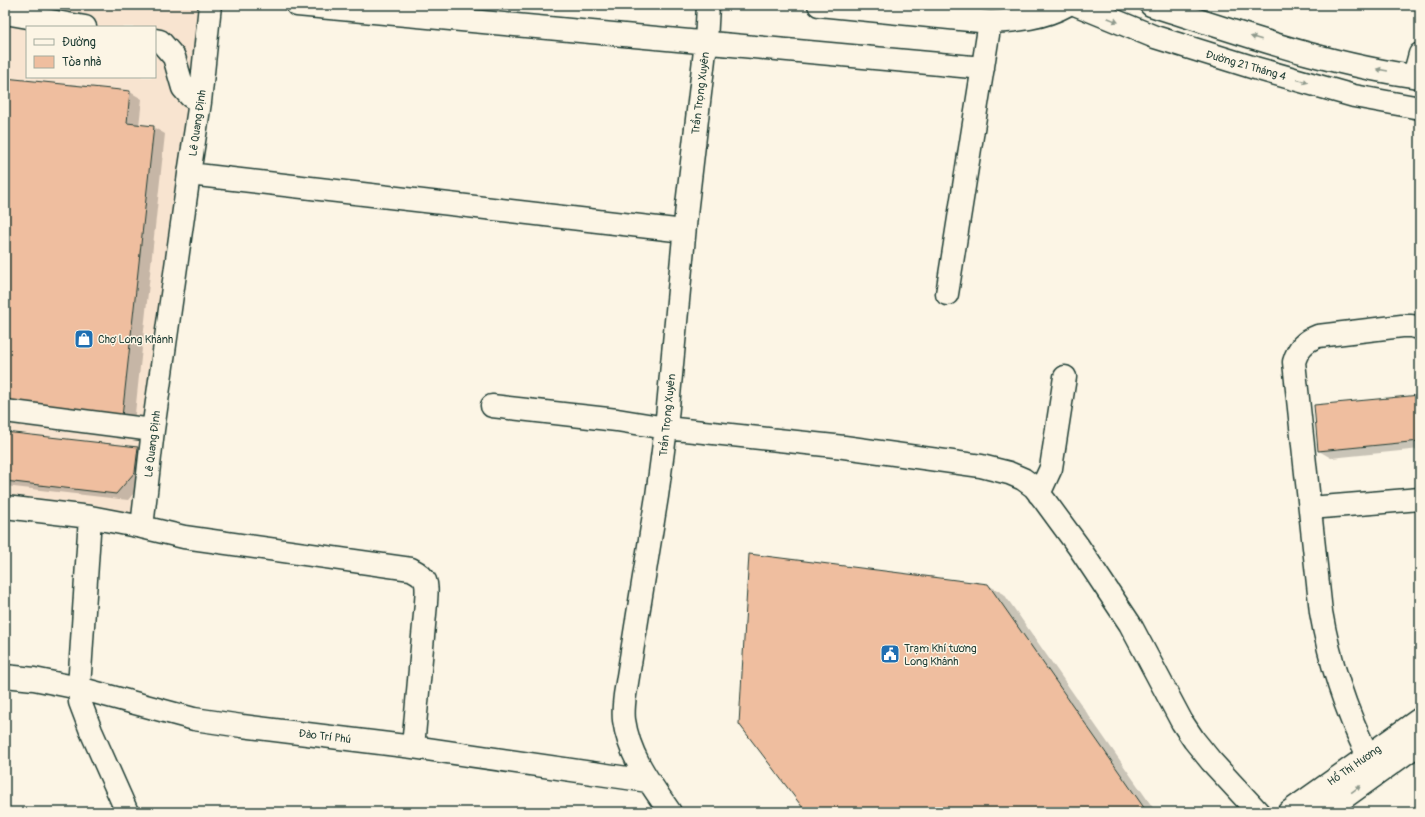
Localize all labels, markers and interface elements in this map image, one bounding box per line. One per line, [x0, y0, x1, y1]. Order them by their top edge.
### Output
one-way arrow [1107, 18, 1119, 24]
legend [26, 26, 156, 78]
text: Đường [62, 35, 96, 50]
one-way arrow [1249, 35, 1261, 41]
street label: Đường 21 Tháng 4 [1204, 48, 1288, 83]
street label: Trần Trọng Xuyên [688, 51, 712, 135]
text: Tòa nhà [62, 55, 102, 70]
one-way arrow [1375, 67, 1388, 73]
one-way arrow [1297, 79, 1309, 85]
street label: Lê Quang Định [186, 89, 209, 157]
shop icon: Chợ Long Khánh [73, 328, 95, 350]
place label: Chợ Long Khánh [98, 333, 173, 346]
street label: Trần Trọng Xuyên [656, 373, 678, 457]
street label: Lê Quang Định [142, 410, 163, 478]
place label: Trạm Khí tương Long Khánh [904, 642, 977, 668]
public building icon: Trạm Khí tương Long Khánh [879, 643, 901, 665]
street label: Đào Trí Phú [298, 727, 352, 746]
street label: Hồ Thị Hương [1325, 742, 1384, 789]
one-way arrow [1350, 785, 1361, 793]

